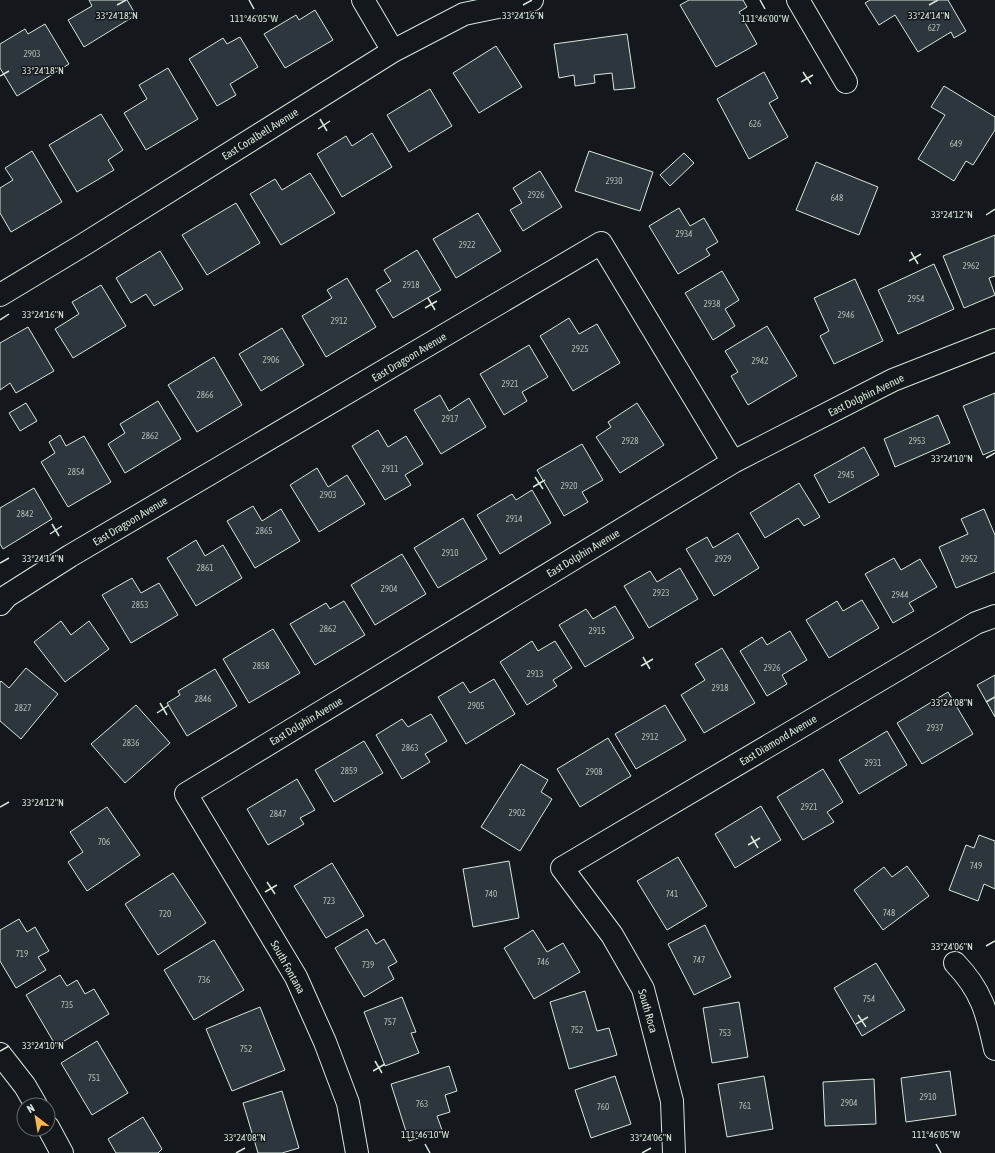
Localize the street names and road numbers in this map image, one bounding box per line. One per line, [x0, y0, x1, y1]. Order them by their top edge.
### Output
street label: East Coralbell Avenue [220, 106, 300, 162]
street label: East Dragoon Avenue [370, 330, 448, 384]
street label: East Dolphin Avenue [826, 371, 906, 419]
street label: East Dragoon Avenue [91, 494, 169, 548]
street label: East Dolphin Avenue [544, 526, 622, 580]
street label: East Dolphin Avenue [267, 694, 345, 748]
street label: East Diamond Avenue [737, 712, 819, 768]
street label: South Fontana [269, 938, 307, 996]
street label: South Roca [636, 988, 660, 1034]

